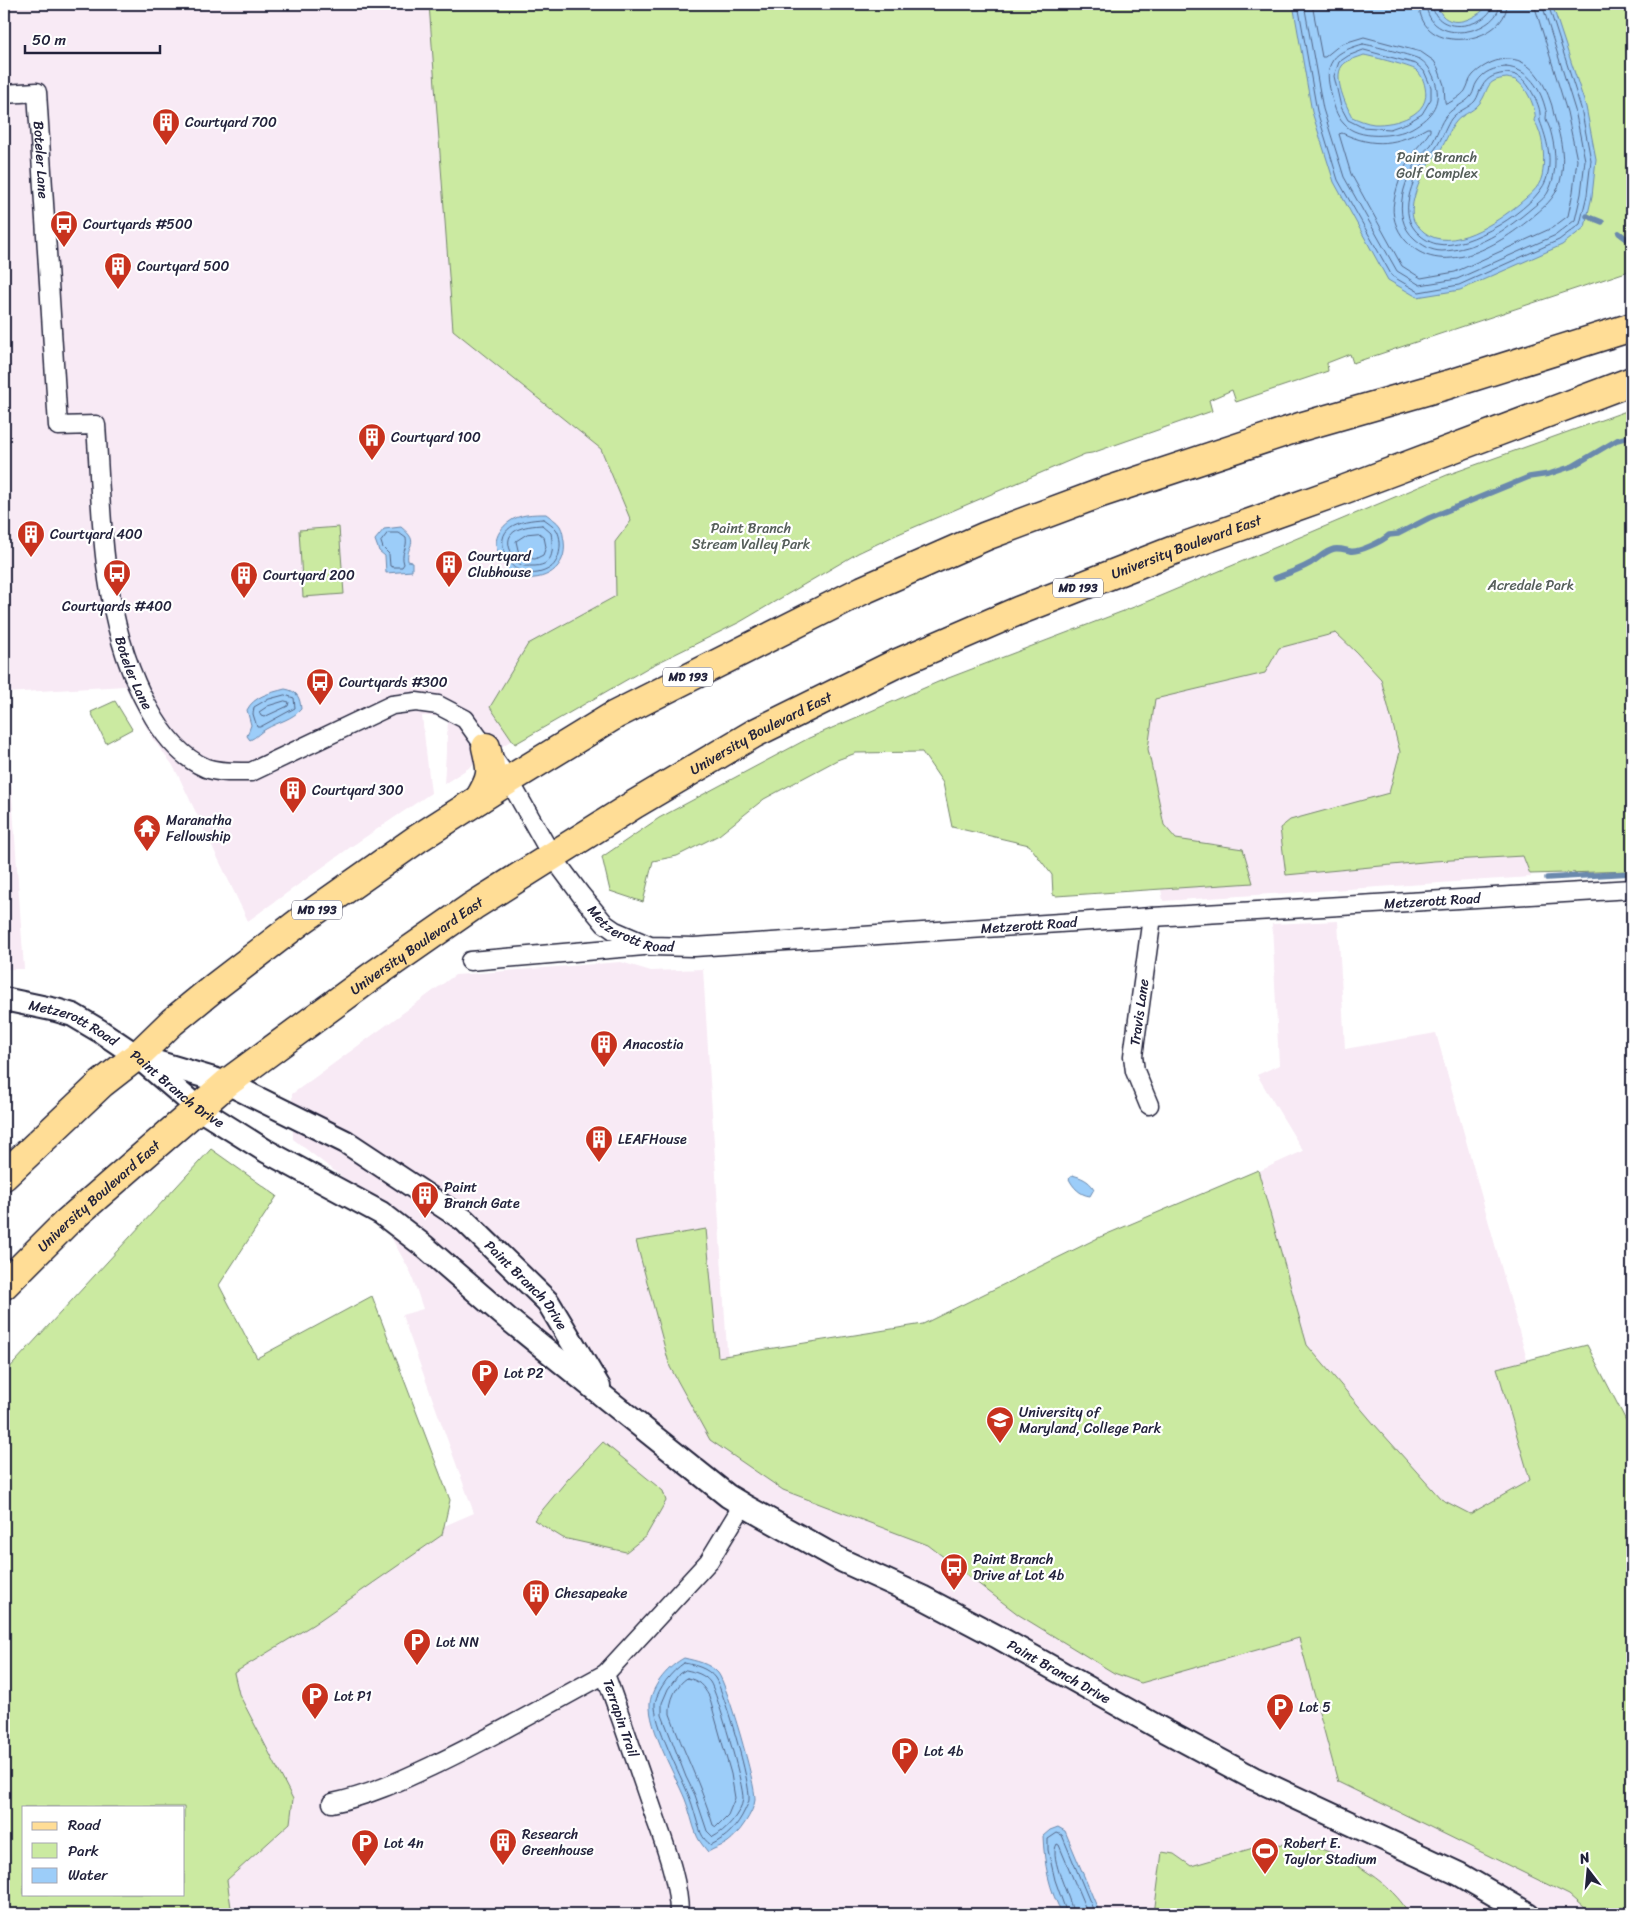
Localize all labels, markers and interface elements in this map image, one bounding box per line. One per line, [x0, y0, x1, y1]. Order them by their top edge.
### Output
scale bar [25, 22, 160, 54]
text: 50 m [32, 27, 67, 53]
building icon: Courtyard 700 [151, 107, 181, 146]
place label: Courtyard 700 [185, 110, 277, 135]
street label: Boteler Lane [26, 120, 56, 199]
park label: Paint Branch Golf Complex [1396, 145, 1479, 186]
bus stop icon: Courtyards #500 [49, 209, 79, 248]
place label: Courtyards #500 [83, 212, 193, 237]
building icon: Courtyard 500 [103, 251, 133, 290]
place label: Courtyard 500 [137, 254, 230, 279]
building icon: Courtyard 100 [357, 422, 387, 461]
place label: Courtyard 100 [391, 425, 481, 450]
street label: University Boulevard East [1107, 507, 1266, 586]
park label: Paint Branch Stream Valley Park [692, 516, 811, 557]
building icon: Courtyard 400 [16, 519, 46, 558]
place label: Courtyard 400 [50, 522, 143, 547]
place label: Courtyard Clubhouse [468, 544, 532, 585]
building icon: Courtyard Clubhouse [434, 549, 464, 588]
bus stop icon: Courtyards #400 [102, 558, 132, 597]
building icon: Courtyard 200 [229, 560, 259, 599]
place label: Courtyard 200 [263, 563, 355, 588]
park label: Acredale Park [1487, 573, 1574, 598]
road number: MD 193 [1053, 578, 1103, 598]
place label: Courtyards #400 [62, 594, 172, 619]
street label: Boteler Lane [107, 633, 159, 715]
bus stop icon: Courtyards #300 [305, 667, 335, 706]
road number: MD 193 [663, 668, 713, 686]
place label: Courtyards #300 [339, 670, 448, 695]
street label: University Boulevard East [685, 684, 838, 782]
building icon: Courtyard 300 [278, 775, 308, 814]
place label: Courtyard 300 [312, 778, 404, 803]
place label: Maranatha Fellowship [166, 808, 232, 849]
temple icon: Maranatha Fellowship [132, 813, 162, 852]
street label: Metzerott Road [1383, 886, 1483, 916]
street label: University Boulevard East [344, 890, 490, 1002]
street label: Metzerott Road [581, 899, 676, 960]
road number: MD 193 [292, 900, 342, 920]
street label: Metzerott Road [980, 910, 1080, 941]
street label: Travis Lane [1123, 977, 1156, 1047]
street label: Metzerott Road [26, 993, 125, 1054]
building icon: Anacostia [589, 1029, 619, 1068]
place label: Anacostia [622, 1032, 684, 1057]
street label: Paint Branch Drive [125, 1043, 229, 1135]
building icon: LEAFHouse [584, 1124, 614, 1163]
place label: LEAFHouse [618, 1127, 687, 1152]
street label: University Boulevard East [31, 1133, 167, 1258]
place label: Paint Branch Gate [444, 1175, 520, 1216]
building icon: Paint Branch Gate [410, 1180, 440, 1219]
street label: Paint Branch Drive [478, 1234, 574, 1335]
parking icon: Lot P2 [470, 1358, 500, 1397]
place label: Lot P2 [504, 1361, 544, 1386]
place label: University of Maryland, College Park [1019, 1400, 1162, 1441]
school or university icon: University of Maryland, College Park [985, 1405, 1015, 1444]
place label: Paint Branch Drive at Lot 4b [973, 1547, 1065, 1588]
bus stop icon: Paint Branch Drive at Lot 4b [939, 1552, 969, 1591]
building icon: Chesapeake [521, 1578, 551, 1617]
place label: Chesapeake [555, 1581, 628, 1606]
parking icon: Lot NN [402, 1627, 432, 1666]
place label: Lot NN [436, 1630, 479, 1655]
street label: Paint Branch Drive [1002, 1633, 1115, 1711]
street label: Terrapin Trail [595, 1675, 646, 1762]
parking icon: Lot P1 [300, 1681, 330, 1720]
place label: Lot P1 [334, 1684, 372, 1709]
parking icon: Lot 5 [1265, 1692, 1295, 1731]
place label: Lot 5 [1299, 1695, 1331, 1720]
parking icon: Lot 4b [890, 1736, 920, 1775]
place label: Lot 4b [924, 1739, 964, 1764]
legend [22, 1806, 185, 1896]
text: Road [68, 1812, 101, 1838]
place label: Research Greenhouse [522, 1822, 594, 1863]
building icon: Research Greenhouse [488, 1827, 518, 1866]
parking icon: Lot 4n [350, 1828, 380, 1867]
place label: Lot 4n [384, 1831, 424, 1856]
place label: Robert E. Taylor Stadium [1284, 1831, 1377, 1872]
sports icon: Robert E. Taylor Stadium [1250, 1836, 1280, 1875]
text: Park [68, 1838, 99, 1864]
text: N [1575, 1845, 1593, 1872]
north arrow [1564, 1846, 1614, 1896]
text: Water [68, 1862, 108, 1888]

